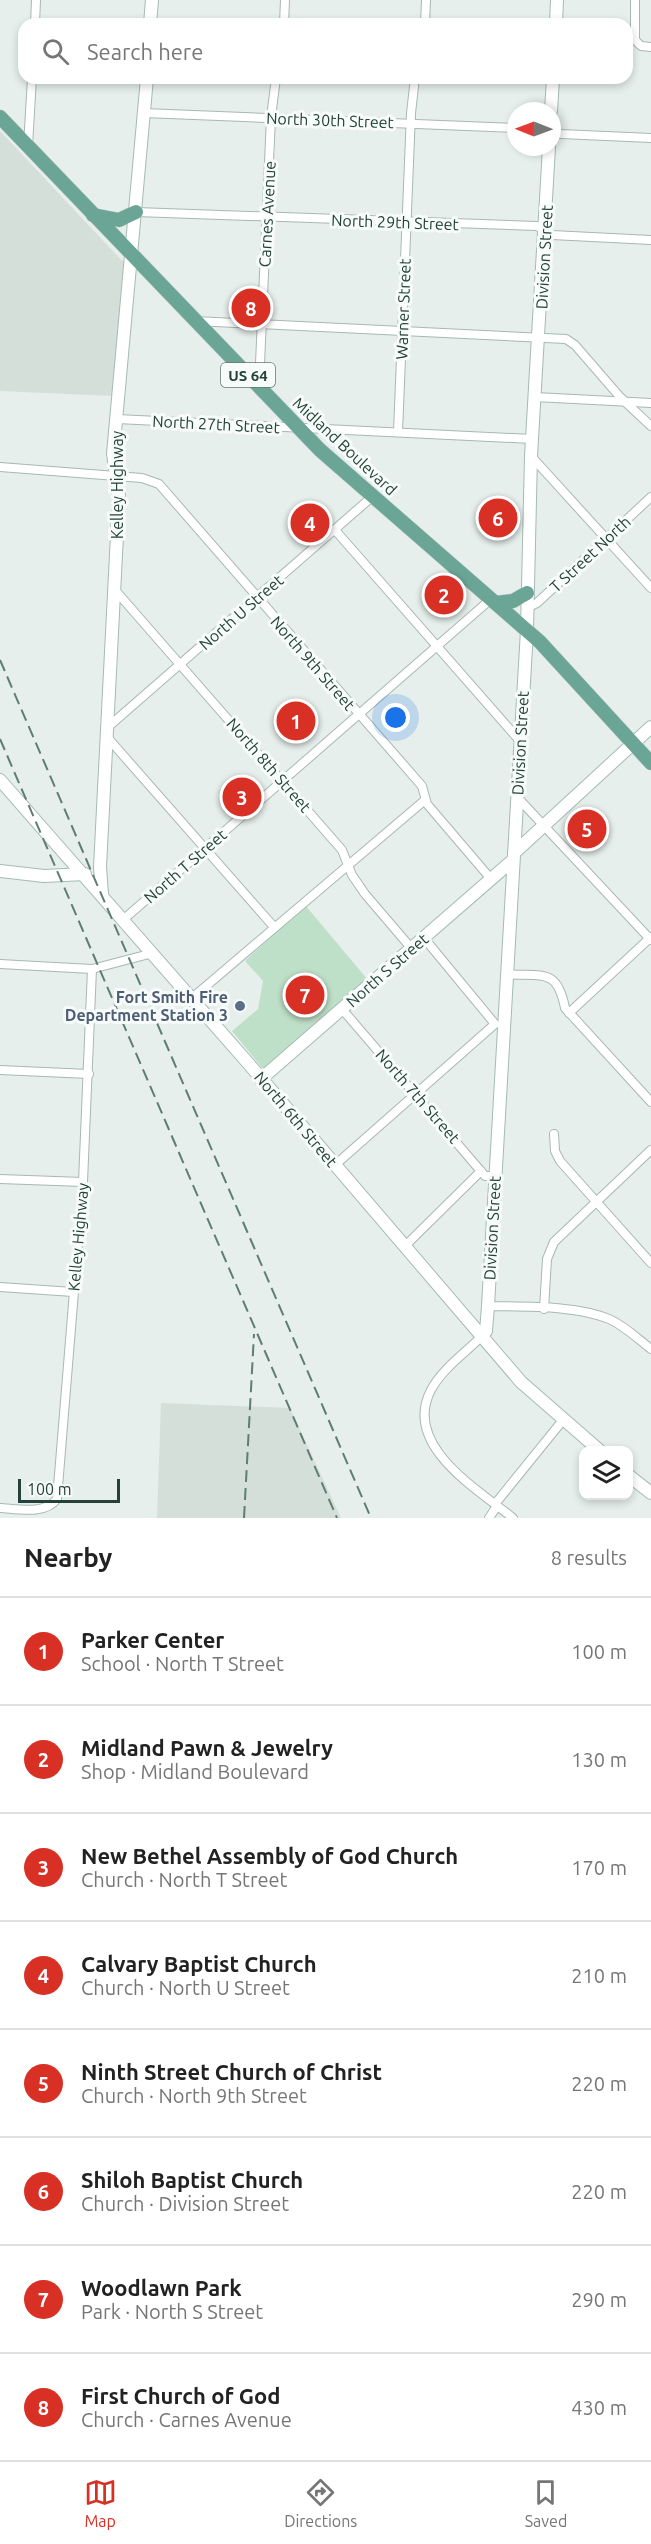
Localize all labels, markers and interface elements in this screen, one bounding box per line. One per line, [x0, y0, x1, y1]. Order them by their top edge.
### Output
search box [18, 18, 633, 84]
icon: search [39, 35, 72, 68]
text: Search here [87, 39, 203, 64]
north arrow [507, 102, 561, 156]
street label: North 30th Street [266, 109, 395, 131]
street label: Carnes Avenue [255, 160, 279, 268]
street label: Division Street [532, 204, 556, 310]
street label: North 29th Street [331, 211, 460, 233]
street label: Warner Street [392, 257, 414, 360]
pin: 8 [232, 286, 270, 330]
road number: US 64 [221, 363, 275, 387]
street label: Midland Boulevard [290, 393, 400, 499]
street label: North 27th Street [152, 412, 281, 436]
street label: Kelley Highway [108, 430, 126, 539]
pin: 6 [478, 496, 518, 540]
pin: 4 [290, 500, 330, 546]
street label: T Street North [546, 512, 634, 596]
street label: North U Street [195, 570, 287, 653]
pin: 2 [424, 572, 464, 618]
street label: North 9th Street [267, 612, 359, 714]
street label: Division Street [508, 690, 532, 796]
pin: 1 [276, 698, 316, 744]
your location [381, 703, 410, 732]
street label: North 8th Street [223, 714, 315, 816]
pin: 3 [222, 774, 262, 820]
pin: 5 [568, 806, 606, 852]
street label: North T Street [140, 825, 230, 907]
street label: North S Street [342, 929, 432, 1010]
pin: 7 [286, 972, 324, 1018]
place label: Fort Smith Fire Department Station 3 [65, 988, 228, 1024]
marker: Fort Smith Fire Department Station 3 [233, 999, 247, 1013]
street label: North 7th Street [372, 1045, 464, 1147]
street label: North 6th Street [251, 1068, 342, 1171]
street label: Division Street [480, 1175, 504, 1281]
street label: Kelley Highway [64, 1182, 92, 1292]
map controls [579, 1446, 633, 1500]
button: layers [579, 1446, 633, 1500]
scale bar [18, 1476, 120, 1504]
text: 100 m [27, 1480, 72, 1498]
text: Nearby [24, 1543, 112, 1572]
text: 8 results [551, 1546, 627, 1569]
text: Parker Center [81, 1627, 224, 1652]
text: 1 [38, 1640, 49, 1663]
text: 100 m [571, 1640, 627, 1663]
text: School · North T Street [81, 1652, 284, 1675]
text: Midland Pawn & Jewelry [81, 1735, 333, 1760]
text: 2 [38, 1748, 49, 1771]
text: 130 m [571, 1748, 627, 1771]
text: Shop · Midland Boulevard [81, 1760, 309, 1783]
text: New Bethel Assembly of God Church [81, 1843, 458, 1868]
text: 3 [38, 1856, 49, 1879]
text: 170 m [571, 1856, 627, 1879]
text: Church · North T Street [81, 1868, 287, 1891]
text: Calvary Baptist Church [81, 1951, 317, 1976]
text: 4 [38, 1964, 49, 1987]
text: 210 m [571, 1964, 627, 1987]
text: Church · North U Street [81, 1976, 290, 1999]
text: Ninth Street Church of Christ [81, 2059, 382, 2084]
text: 5 [38, 2072, 49, 2095]
text: 220 m [571, 2072, 627, 2095]
text: Church · North 9th Street [81, 2084, 307, 2107]
text: Shiloh Baptist Church [81, 2167, 303, 2192]
text: 6 [38, 2180, 49, 2203]
text: 220 m [571, 2180, 627, 2203]
text: Church · Division Street [81, 2192, 289, 2215]
text: Woodlawn Park [81, 2275, 242, 2300]
text: 7 [38, 2288, 49, 2311]
text: 290 m [571, 2288, 627, 2311]
text: Park · North S Street [81, 2300, 263, 2323]
text: First Church of God [81, 2383, 280, 2408]
text: 8 [38, 2396, 49, 2419]
text: 430 m [571, 2396, 627, 2419]
text: Church · Carnes Avenue [81, 2408, 292, 2431]
tab: Map [84, 2476, 117, 2530]
tab: Directions [284, 2476, 357, 2530]
tab: Saved [525, 2476, 567, 2530]

